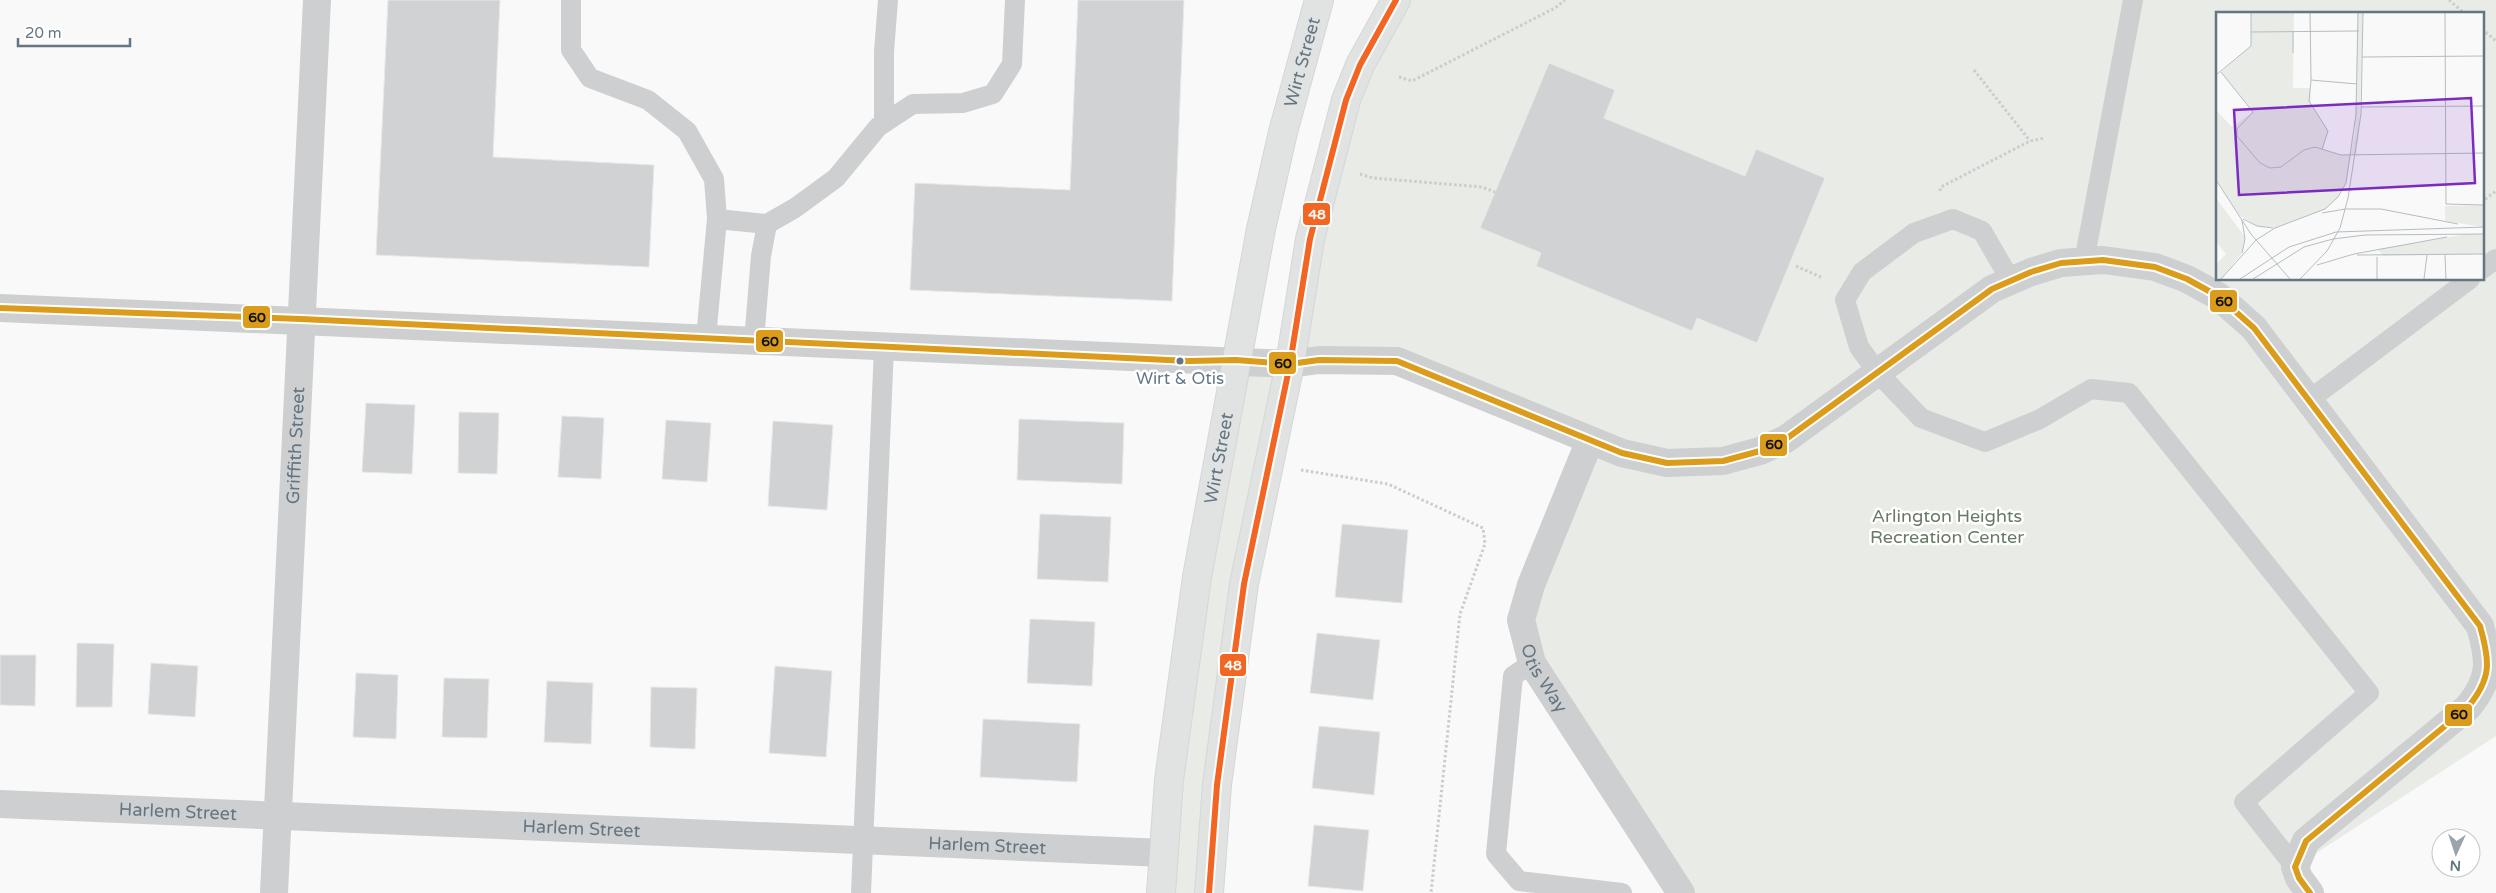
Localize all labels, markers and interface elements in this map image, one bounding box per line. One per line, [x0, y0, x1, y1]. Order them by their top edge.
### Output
inset map [2216, 12, 2484, 280]
street label: Wirt Street [1279, 14, 1325, 110]
scale bar [18, 15, 130, 47]
text: 20 m [25, 24, 62, 42]
line badge: 48 [1302, 202, 1331, 226]
text: 48 [1308, 206, 1326, 223]
line badge: 60 [2209, 289, 2238, 313]
text: 60 [2215, 293, 2233, 310]
line badge: 60 [242, 305, 271, 329]
text: 60 [248, 309, 266, 326]
line badge: 60 [755, 329, 784, 353]
text: 60 [761, 333, 779, 350]
line badge: 60 [1268, 351, 1297, 375]
text: 60 [1274, 355, 1292, 372]
marker: Wirt & Otis [1175, 356, 1185, 366]
place label: Wirt & Otis [1136, 368, 1224, 389]
street label: Griffith Street [282, 386, 309, 505]
street label: Wirt Street [1200, 411, 1238, 506]
line badge: 60 [1759, 433, 1788, 457]
text: 60 [1765, 436, 1783, 453]
park label: Arlington Heights Recreation Center [1870, 505, 2024, 548]
street label: Otis Way [1516, 641, 1572, 717]
line badge: 48 [1219, 653, 1247, 677]
text: 48 [1224, 657, 1242, 674]
line badge: 60 [2444, 703, 2473, 727]
text: 60 [2450, 706, 2468, 723]
street label: Harlem Street [118, 798, 237, 825]
street label: Harlem Street [522, 815, 641, 842]
north arrow [2431, 828, 2481, 878]
street label: Harlem Street [928, 832, 1047, 859]
text: N [2449, 857, 2461, 874]

